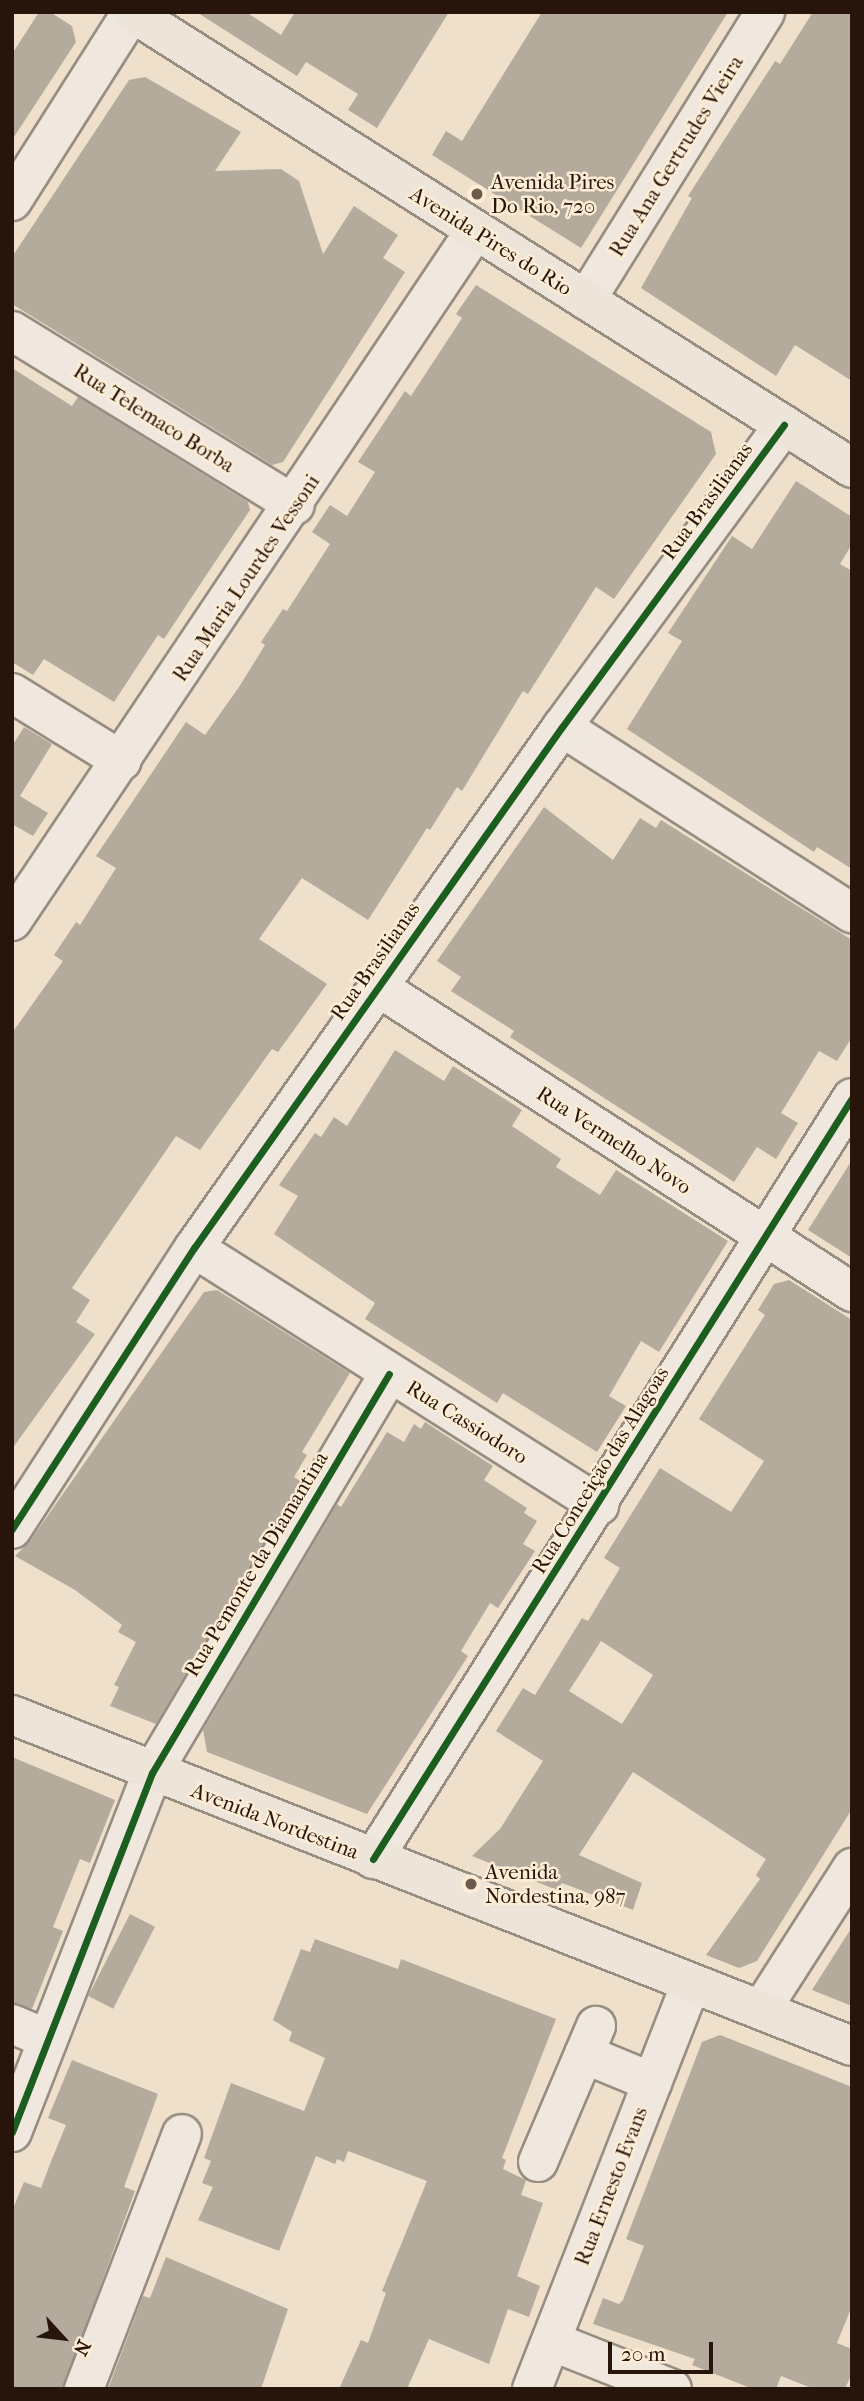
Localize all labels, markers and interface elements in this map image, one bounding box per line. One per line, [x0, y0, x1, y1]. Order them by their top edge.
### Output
street label: Rua Ana Gertrudes Vieira [604, 51, 748, 261]
place label: Avenida Pires Do Rio, 720 [491, 169, 614, 219]
street label: Avenida Pires do Rio [405, 181, 577, 301]
marker: Avenida Pires Do Rio, 720 [469, 186, 485, 202]
street label: Rua Telemaco Borba [69, 358, 239, 478]
street label: Rua Brasilianas [656, 438, 758, 564]
street label: Rua Maria Lourdes Vessoni [167, 470, 325, 686]
street label: Rua Brasilianas [325, 897, 425, 1025]
street label: Rua Vermelho Novo [532, 1081, 696, 1199]
street label: Rua Conceição das Alagoas [526, 1362, 674, 1578]
street label: Rua Cassiodoro [402, 1375, 532, 1469]
street label: Rua Pemonte da Diamantina [179, 1447, 333, 1681]
street label: Avenida Nordestina [188, 1777, 362, 1865]
place label: Avenida Nordestina, 987 [485, 1859, 626, 1909]
marker: Avenida Nordestina, 987 [463, 1876, 479, 1892]
street label: Rua Ernesto Evans [569, 2103, 653, 2269]
north arrow [28, 2303, 98, 2373]
scale bar [612, 2328, 717, 2372]
text: N [69, 2336, 95, 2359]
text: 20 m [621, 2342, 665, 2366]

